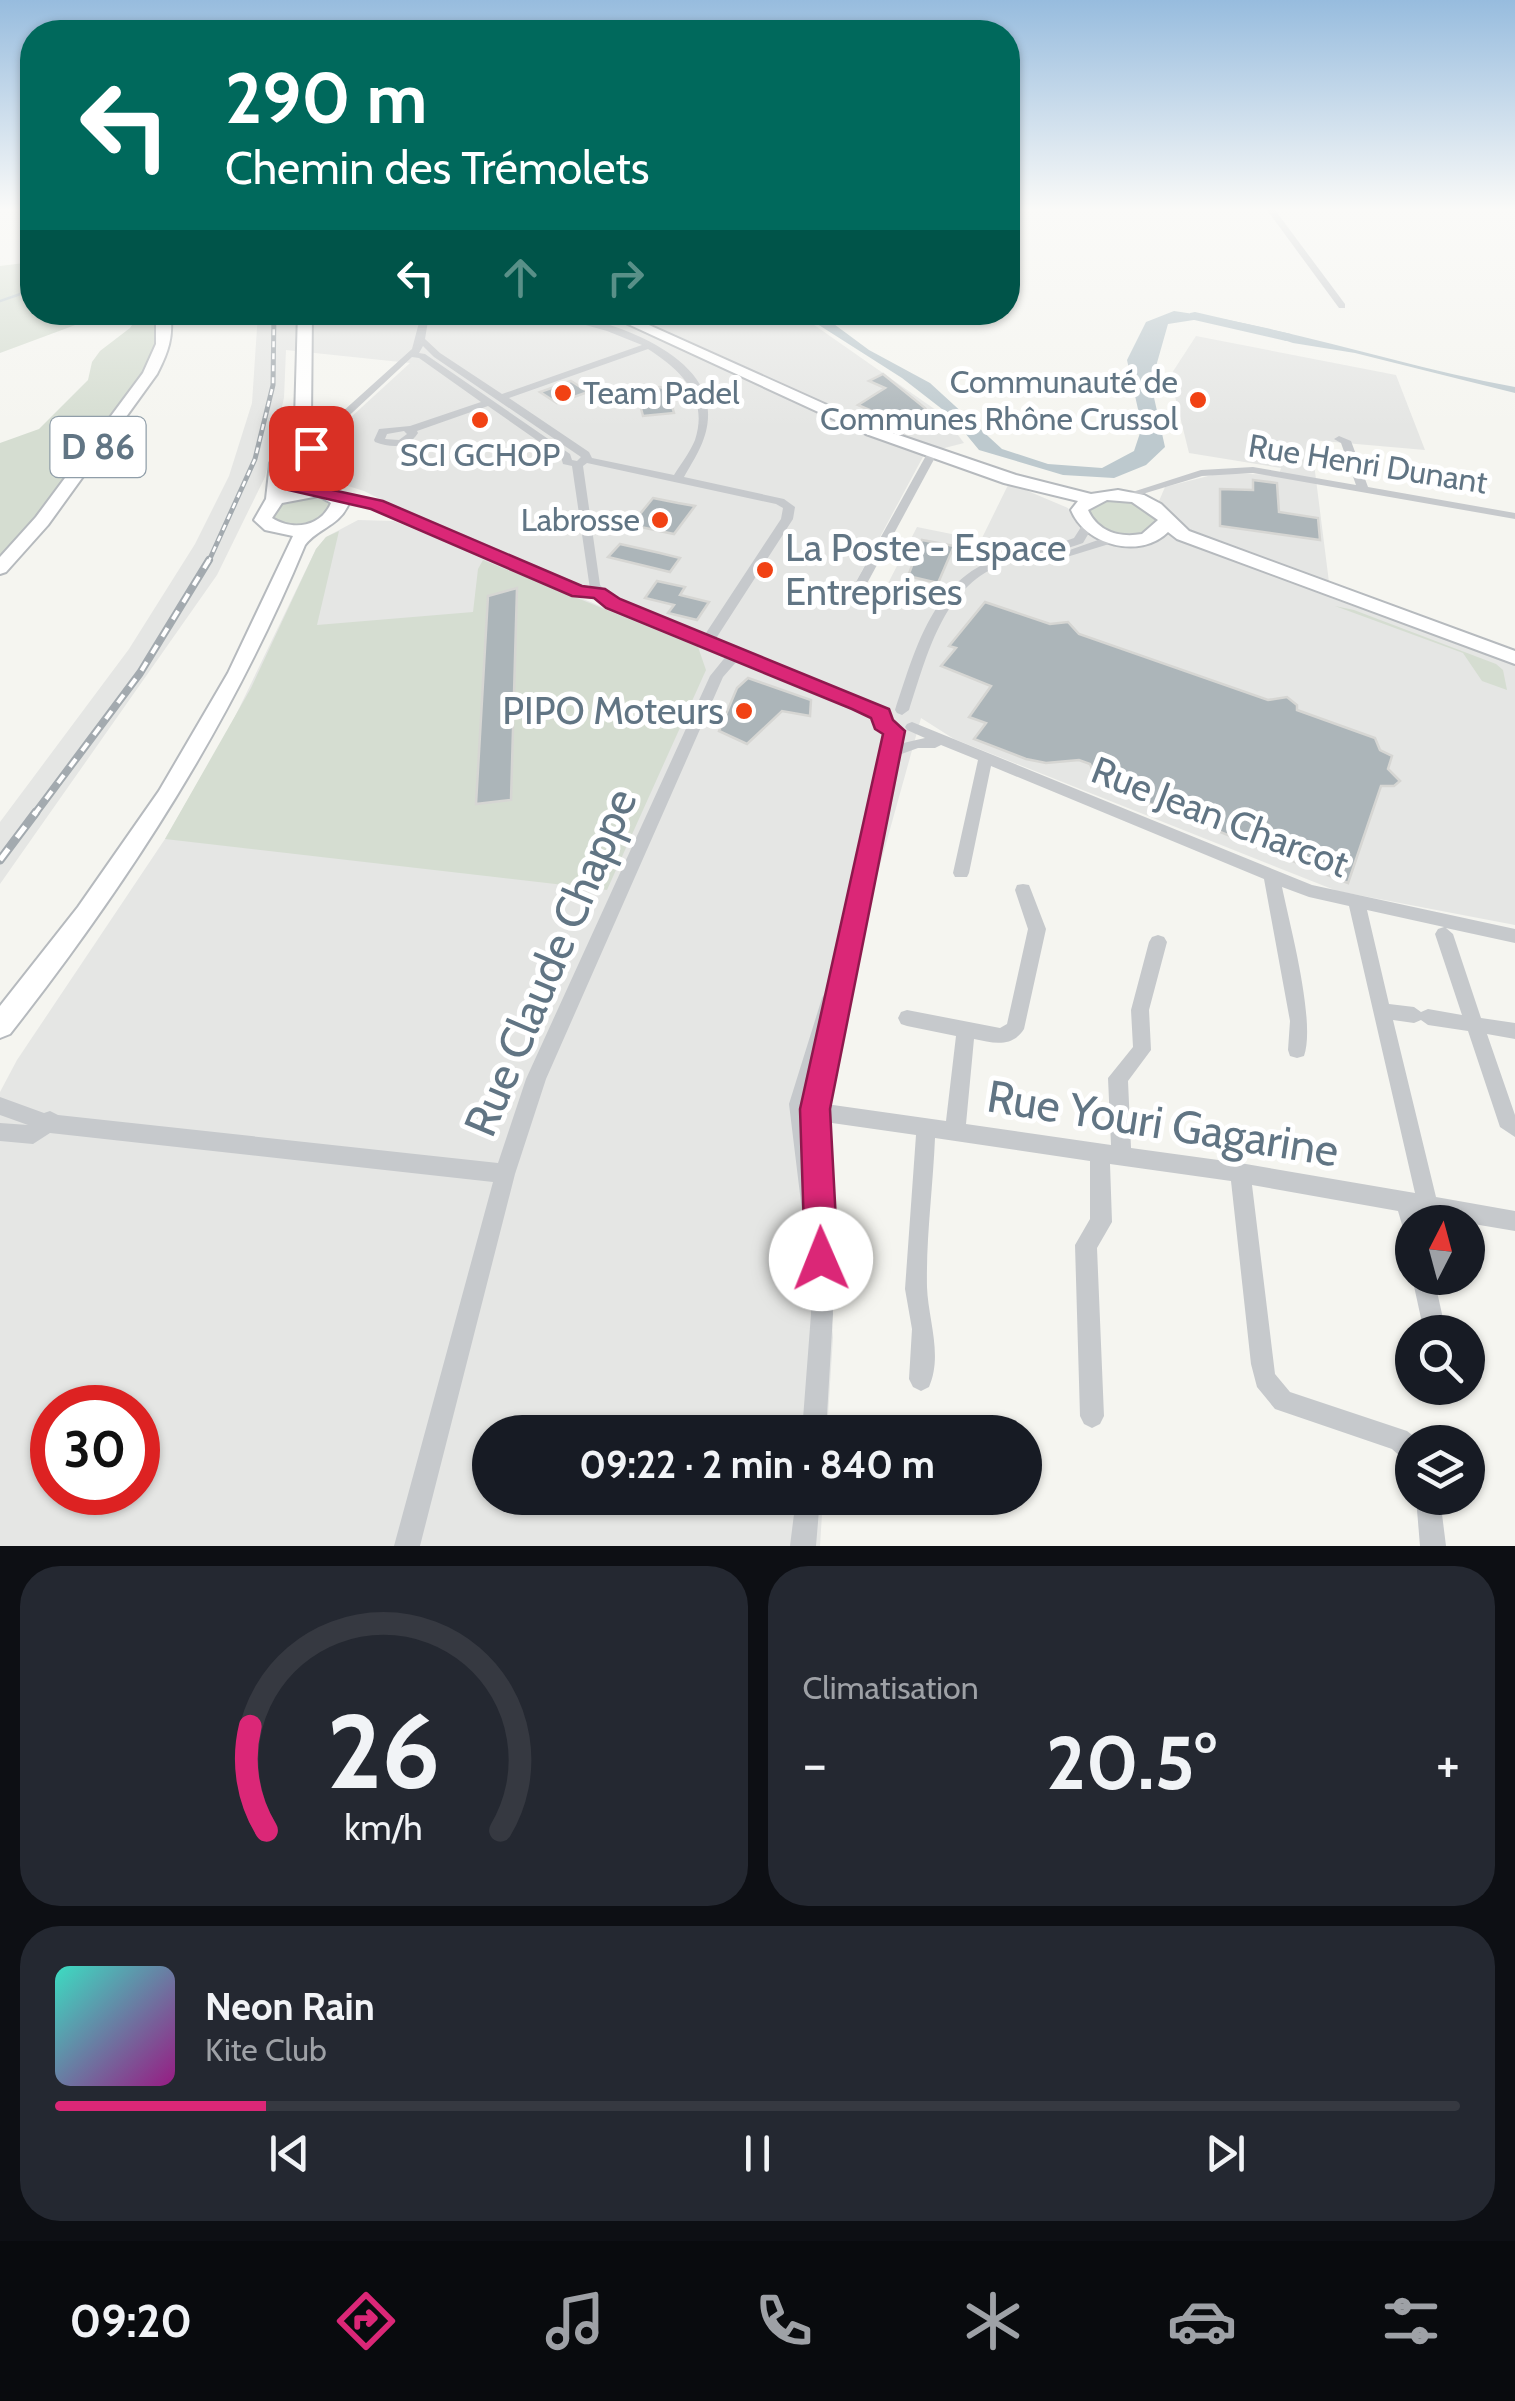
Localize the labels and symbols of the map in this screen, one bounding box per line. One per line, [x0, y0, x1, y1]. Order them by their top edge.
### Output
place label: Communauté de Communes Rhône Crussol [820, 362, 1178, 438]
place label: Team Padel [583, 373, 740, 412]
marker: Team Padel [552, 382, 574, 404]
marker: Communauté de Communes Rhône Crussol [1187, 389, 1209, 411]
pin [269, 406, 354, 491]
marker: SCI GCHOP [469, 409, 491, 431]
road number: D 86 [51, 417, 146, 477]
street label: Rue Henri Dunant [1246, 425, 1490, 502]
place label: SCI GCHOP [400, 435, 560, 474]
place label: Labrosse [521, 500, 640, 539]
marker: Labrosse [649, 509, 671, 531]
place label: La Poste - Espace Entreprises [785, 524, 1066, 615]
marker: La Poste - Espace Entreprises [754, 559, 776, 581]
place label: PIPO Moteurs [502, 687, 724, 734]
marker: PIPO Moteurs [733, 700, 755, 722]
street label: Rue Jean Charcot [1085, 746, 1355, 887]
street label: Rue Claude Chappe [452, 780, 648, 1144]
street label: Rue Youri Gagarine [983, 1069, 1343, 1177]
north arrow [1395, 1205, 1485, 1295]
position arrow [769, 1207, 873, 1311]
speed limit sign: 30 [30, 1385, 160, 1515]

